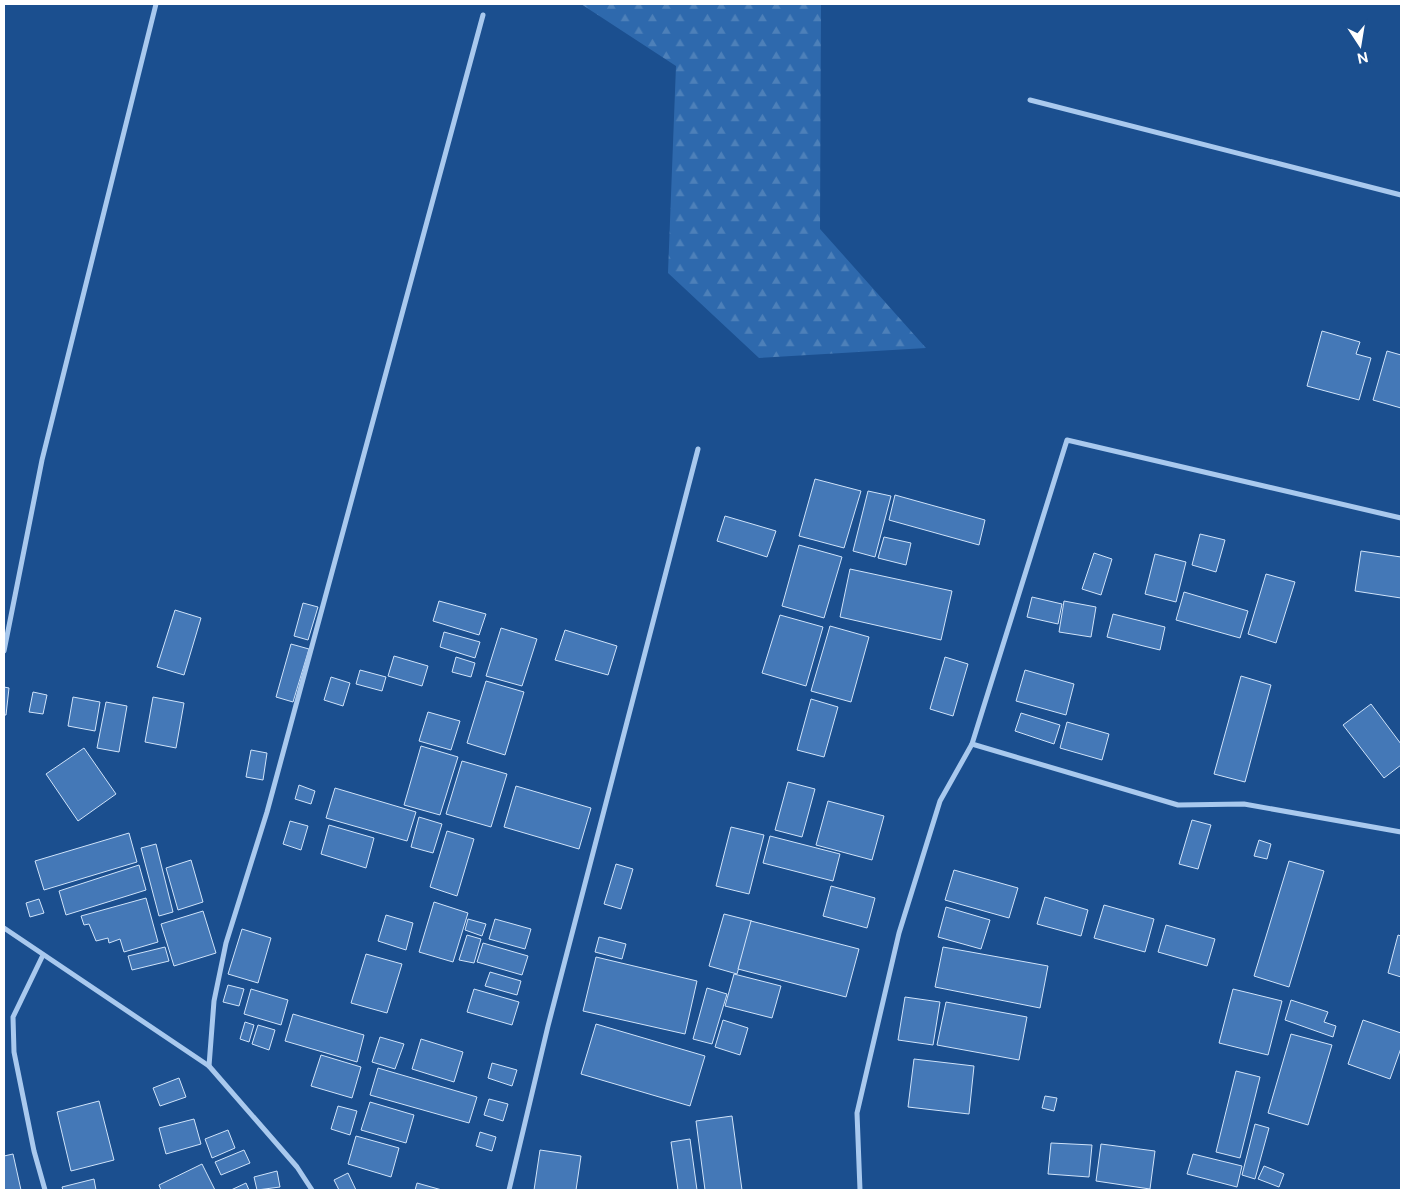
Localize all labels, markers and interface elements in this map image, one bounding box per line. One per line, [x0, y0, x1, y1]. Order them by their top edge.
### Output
north arrow [1335, 20, 1385, 70]
text: N [1356, 49, 1370, 67]

